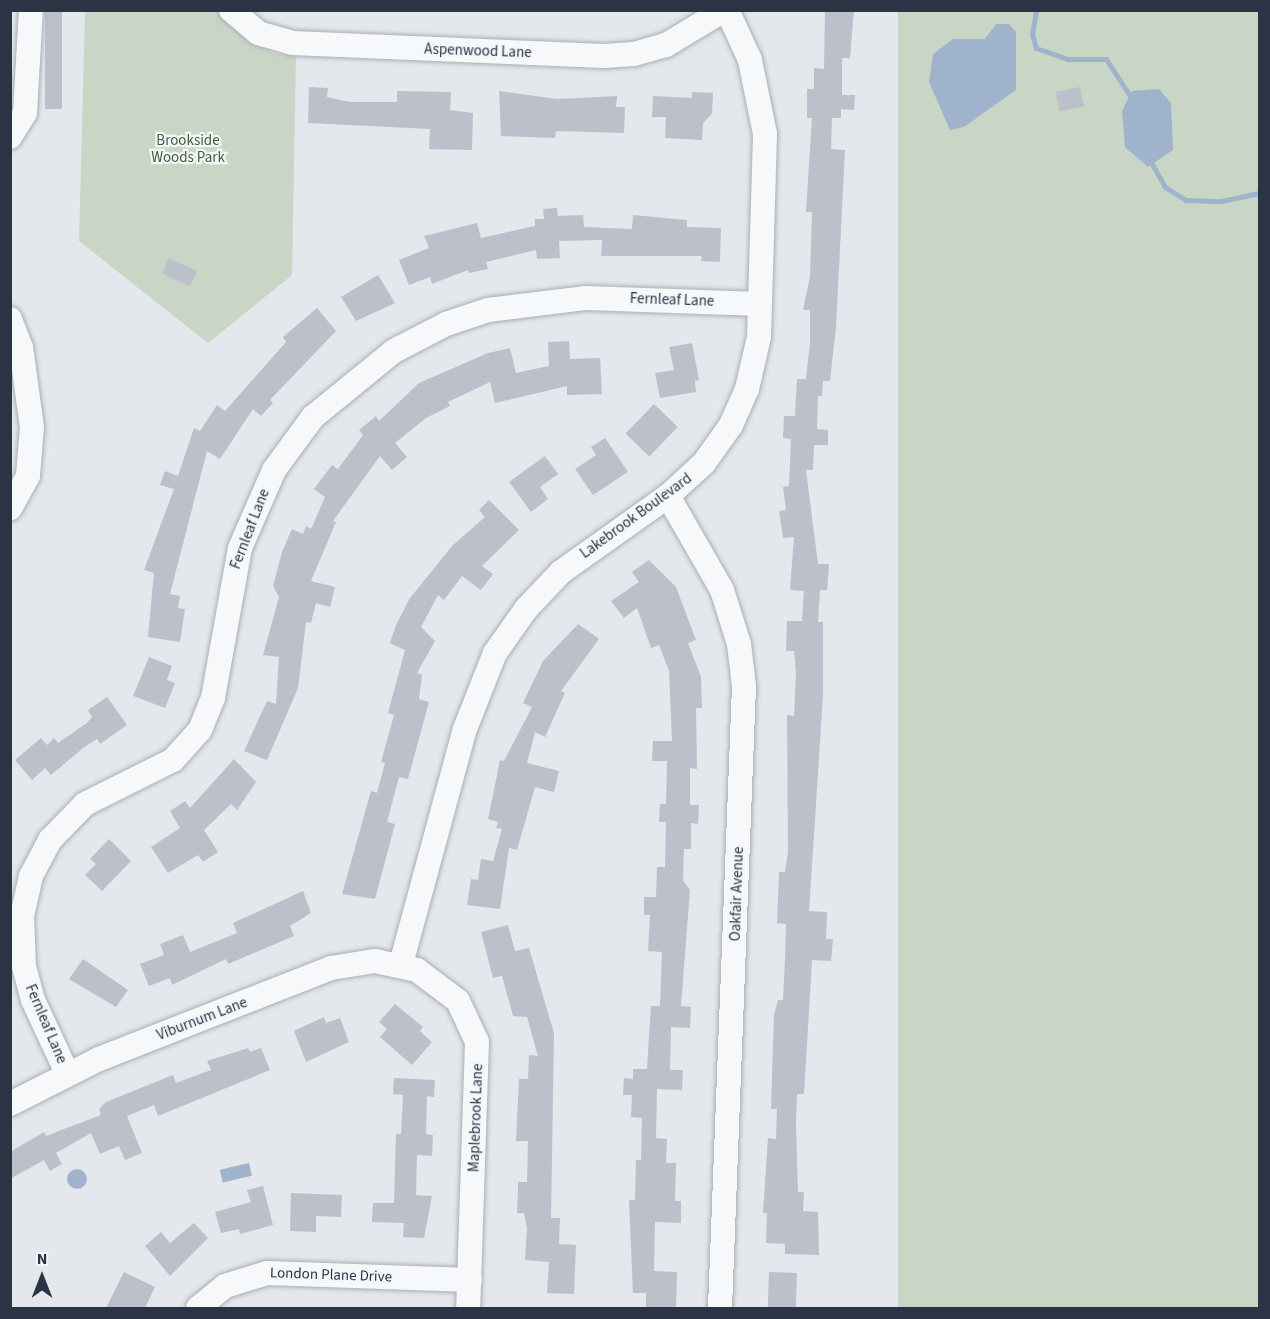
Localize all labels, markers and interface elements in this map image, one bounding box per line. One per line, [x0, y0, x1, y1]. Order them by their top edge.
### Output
street label: Aspenwood Lane [424, 40, 532, 62]
park label: Brookside Woods Park [151, 131, 225, 166]
street label: Fernleaf Lane [629, 290, 715, 310]
street label: Lakebrook Boulevard [577, 469, 695, 563]
street label: Fernleaf Lane [226, 486, 274, 572]
street label: Oakfair Avenue [726, 846, 748, 942]
street label: Fernleaf Lane [21, 982, 71, 1066]
street label: Viburnum Lane [154, 994, 250, 1044]
street label: Maplebrook Lane [465, 1063, 487, 1173]
north arrow [12, 1247, 72, 1307]
text: N [37, 1248, 47, 1270]
street label: London Plane Drive [270, 1264, 392, 1286]

